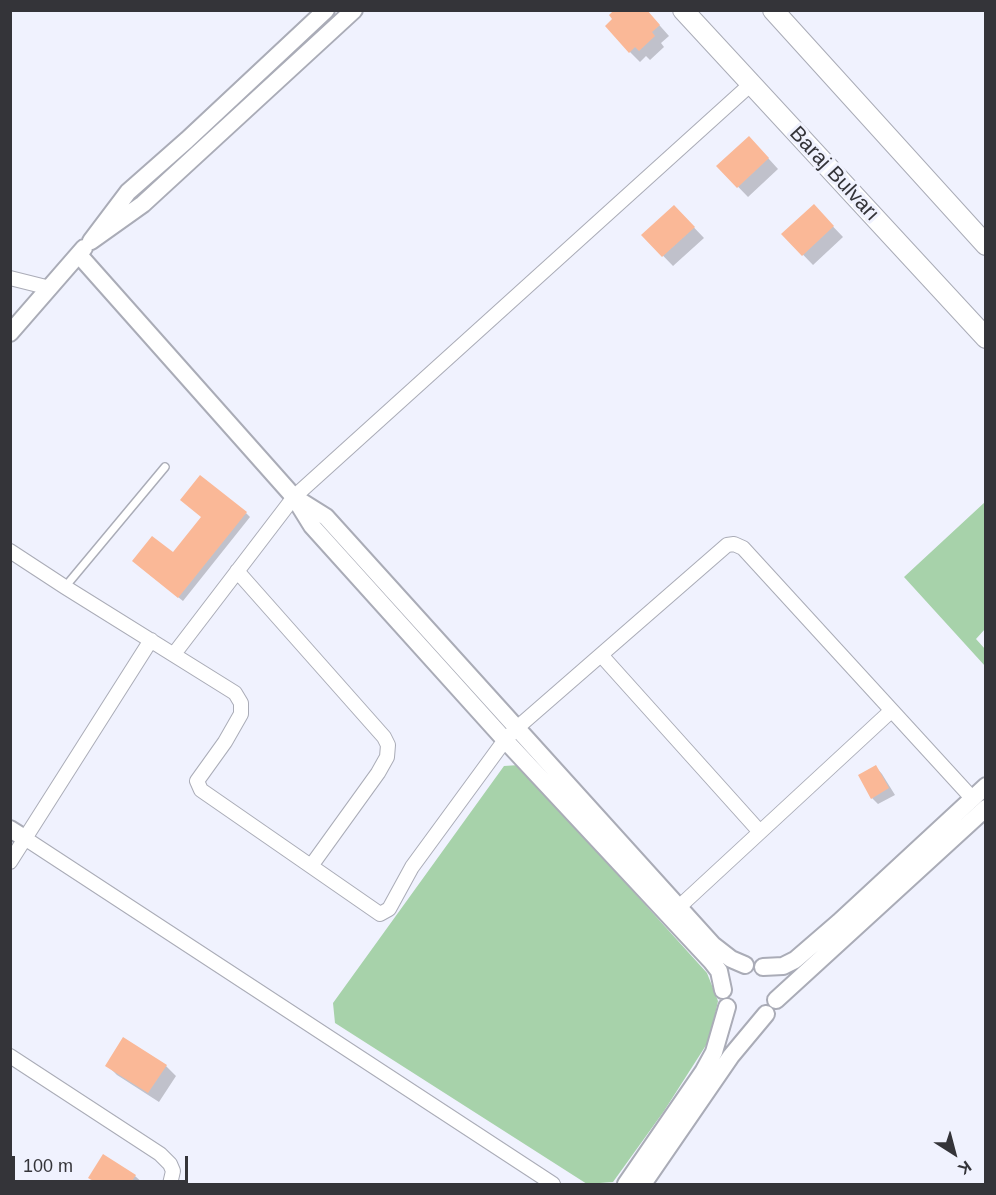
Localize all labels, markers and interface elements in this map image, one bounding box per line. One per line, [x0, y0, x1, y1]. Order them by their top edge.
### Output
street label: Baraj Bulvarı [784, 121, 884, 227]
north arrow [924, 1123, 984, 1183]
scale bar [15, 1144, 190, 1182]
text: 100 m [23, 1156, 73, 1176]
text: K [955, 1158, 975, 1178]

